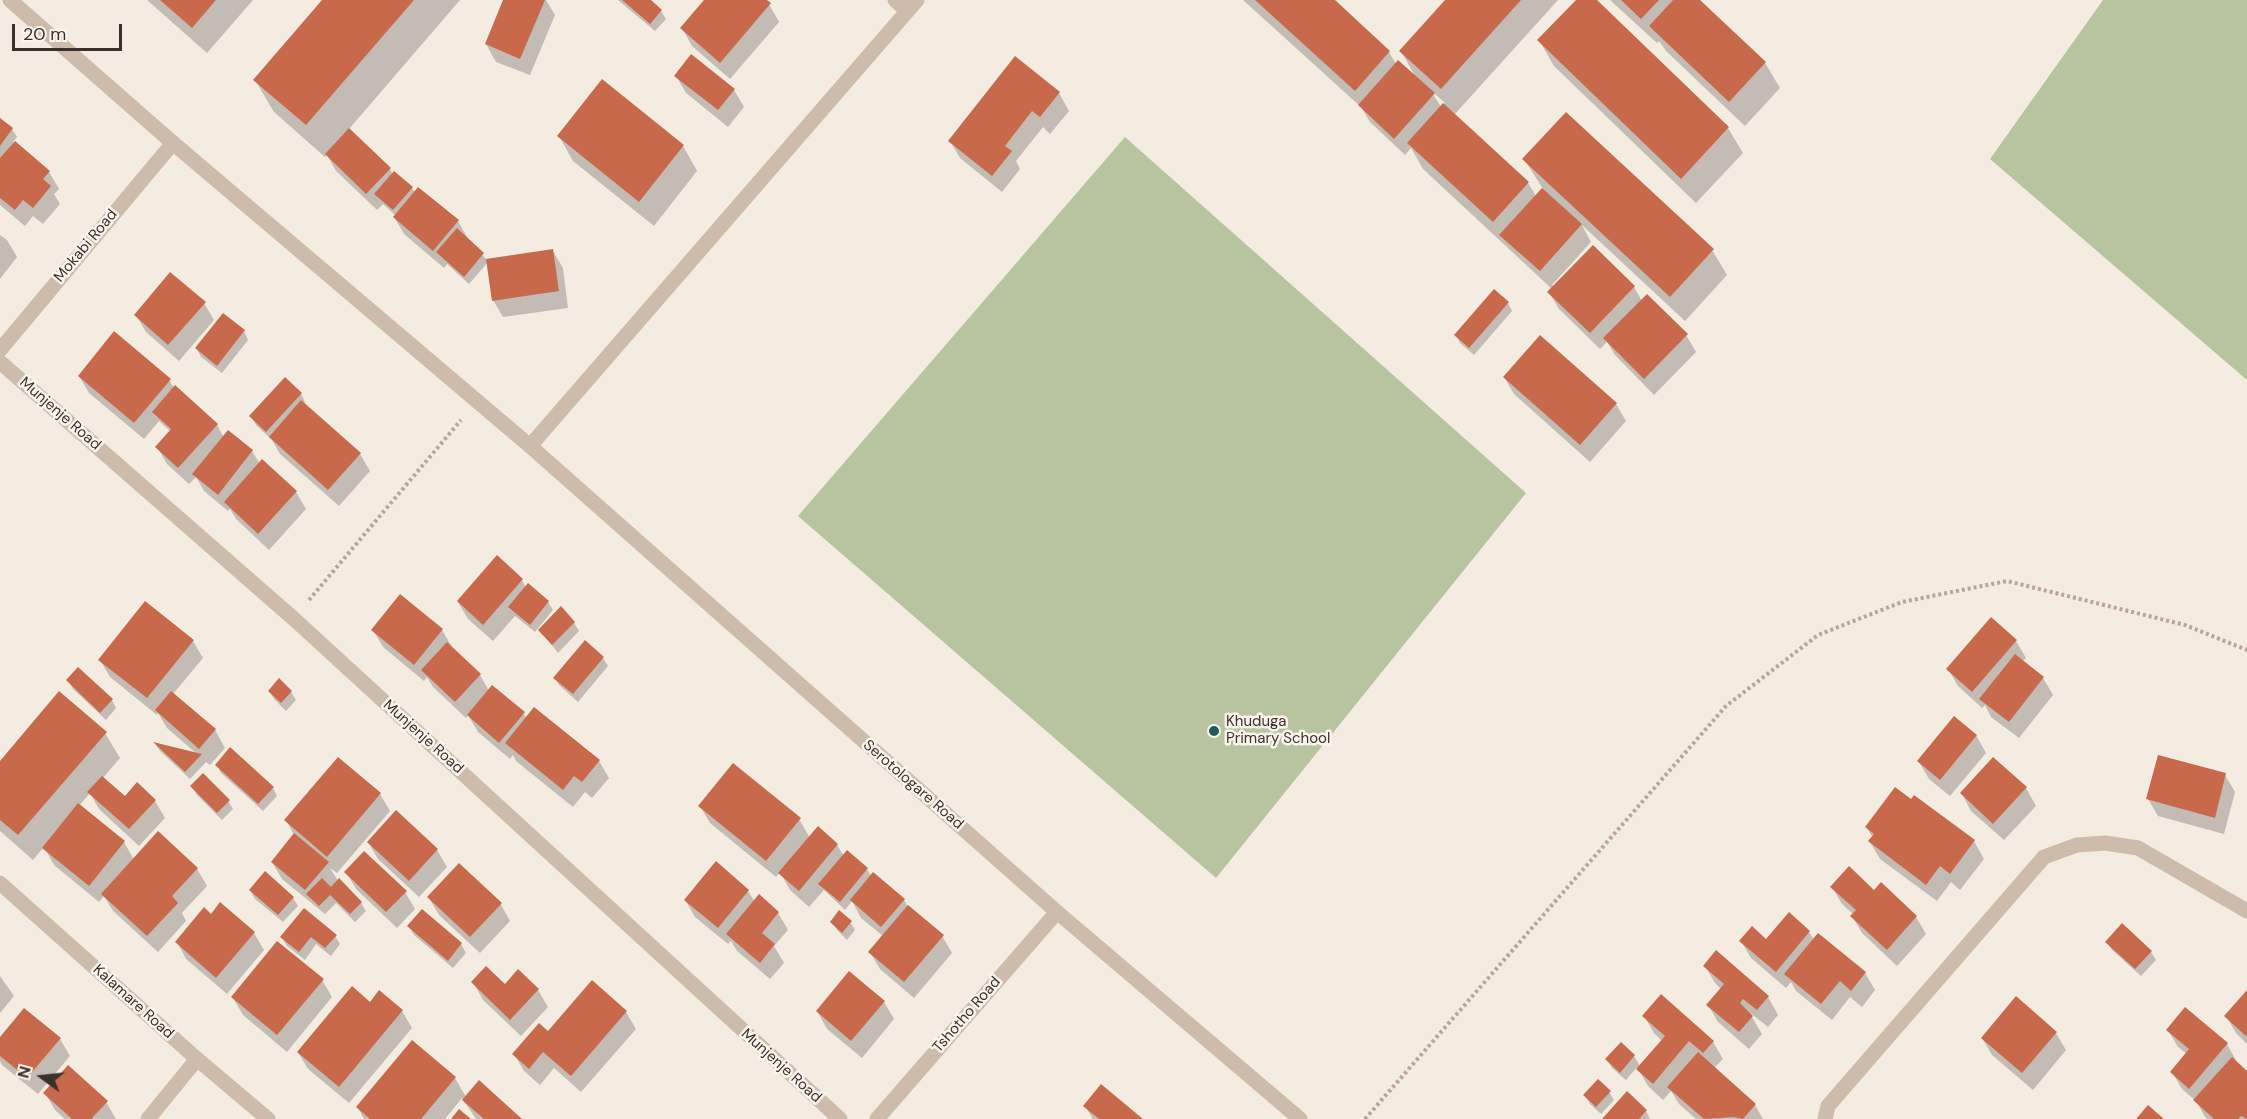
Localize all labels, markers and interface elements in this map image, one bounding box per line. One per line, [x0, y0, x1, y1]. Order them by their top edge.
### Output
scale bar [15, 12, 124, 50]
text: 20 m [23, 22, 66, 46]
street label: Mokabi Road [50, 206, 122, 286]
street label: Munjenje Road [16, 374, 104, 454]
street label: Munjenje Road [379, 696, 467, 778]
place label: Khuduga Primary School [1226, 713, 1330, 748]
marker: Khuduga Primary School [1207, 724, 1221, 738]
street label: Serotologare Road [859, 737, 967, 833]
street label: Kalamare Road [89, 961, 177, 1043]
street label: Tshotho Road [929, 973, 1005, 1057]
street label: Munjenje Road [737, 1025, 825, 1107]
north arrow [12, 1047, 72, 1107]
text: N [12, 1064, 36, 1081]

